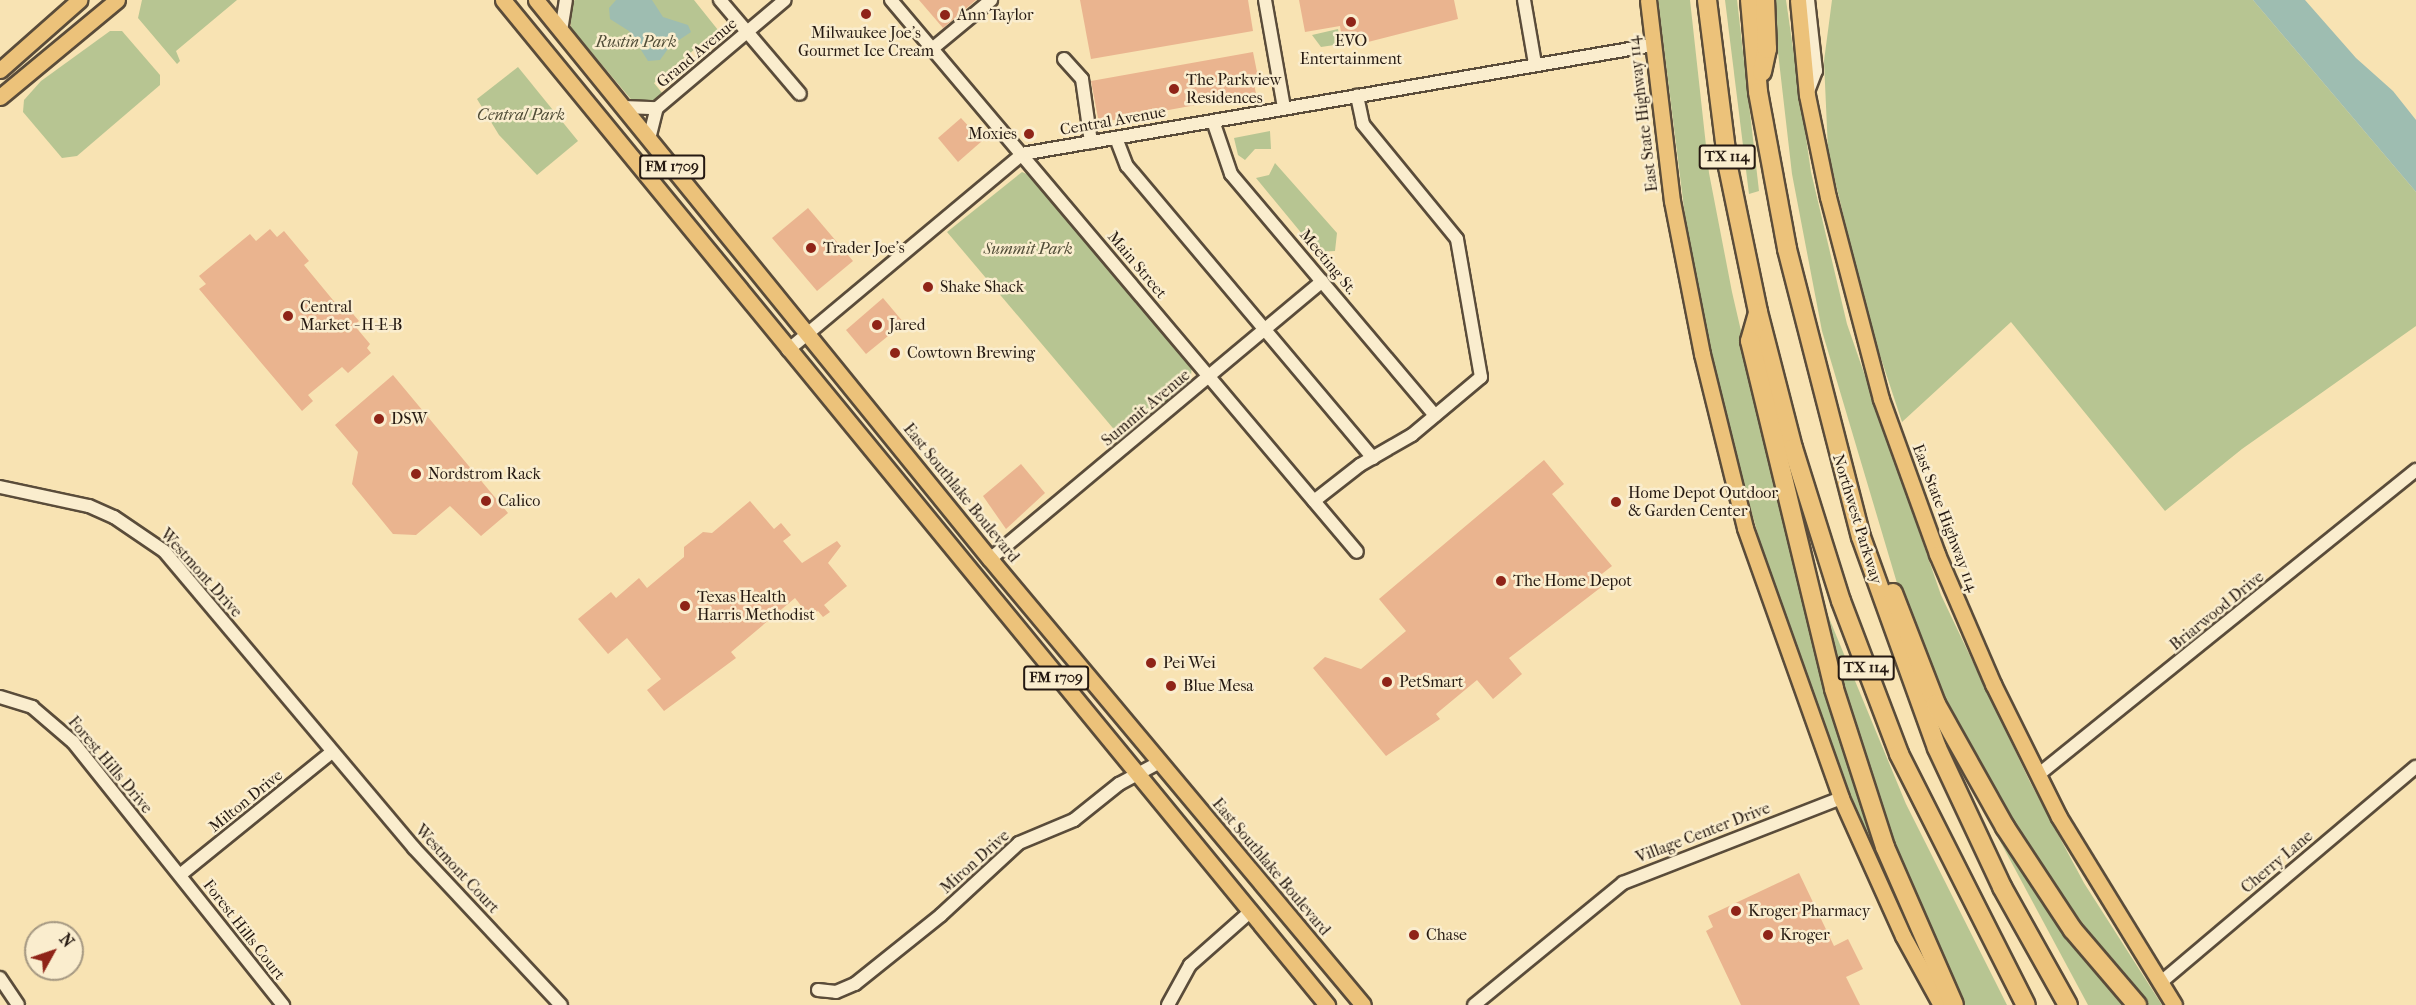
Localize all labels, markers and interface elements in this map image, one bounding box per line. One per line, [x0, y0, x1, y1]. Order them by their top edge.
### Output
place label: Ann Taylor [957, 5, 1034, 25]
marker: Milwaukee Joe's Gourmet Ice Cream [859, 7, 873, 21]
marker: Ann Taylor [938, 8, 952, 22]
street label: Grand Avenue [653, 14, 741, 92]
marker: EVO Entertainment [1344, 15, 1358, 29]
place label: Milwaukee Joe's Gourmet Ice Cream [798, 23, 934, 61]
place label: EVO Entertainment [1300, 31, 1402, 69]
park label: Rustin Park [595, 32, 677, 52]
street label: East State Highway 114 [1624, 35, 1662, 193]
place label: The Parkview Residences [1186, 70, 1282, 108]
marker: The Parkview Residences [1167, 82, 1181, 96]
street label: Central Avenue [1059, 102, 1167, 140]
park label: Central Park [477, 105, 565, 125]
place label: Moxies [968, 124, 1017, 144]
marker: Moxies [1022, 127, 1036, 141]
road number: TX 114 [1698, 145, 1756, 169]
road number: FM 1709 [639, 155, 705, 179]
street label: Meeting St. [1295, 226, 1361, 298]
street label: Main Street [1103, 228, 1171, 302]
place label: Trader Joe's [823, 238, 905, 258]
park label: Summit Park [983, 239, 1073, 259]
marker: Trader Joe's [804, 241, 818, 255]
place label: Shake Shack [940, 277, 1024, 297]
marker: Shake Shack [921, 280, 935, 294]
place label: Central Market - H-E-B [300, 297, 402, 335]
marker: Central Market - H-E-B [281, 309, 295, 323]
place label: Jared [889, 315, 925, 335]
marker: Jared [870, 318, 884, 332]
place label: Cowtown Brewing [907, 343, 1035, 363]
marker: Cowtown Brewing [888, 346, 902, 360]
street label: Summit Avenue [1098, 366, 1194, 450]
place label: DSW [391, 409, 427, 429]
marker: DSW [372, 412, 386, 426]
street label: East Southlake Boulevard [899, 420, 1023, 566]
street label: East State Highway 114 [1908, 441, 1982, 595]
street label: Northwest Parkway [1828, 452, 1886, 586]
place label: Nordstrom Rack [428, 464, 541, 484]
marker: Nordstrom Rack [409, 467, 423, 481]
place label: Home Depot Outdoor & Garden Center [1628, 483, 1778, 521]
place label: Calico [498, 491, 540, 511]
marker: Calico [479, 494, 493, 508]
marker: Home Depot Outdoor & Garden Center [1609, 495, 1623, 509]
street label: Westmont Drive [156, 525, 246, 621]
street label: Briarwood Drive [2166, 567, 2268, 655]
place label: The Home Depot [1513, 571, 1632, 591]
marker: The Home Depot [1494, 574, 1508, 588]
place label: Texas Health Harris Methodist [697, 587, 815, 625]
marker: Texas Health Harris Methodist [678, 599, 692, 613]
place label: Pei Wei [1163, 653, 1216, 673]
marker: Pei Wei [1144, 656, 1158, 670]
road number: TX 114 [1838, 656, 1894, 680]
road number: FM 1709 [1023, 666, 1089, 690]
place label: PetSmart [1399, 672, 1463, 692]
marker: PetSmart [1380, 675, 1394, 689]
place label: Blue Mesa [1183, 676, 1254, 696]
marker: Blue Mesa [1164, 679, 1178, 693]
street label: Forest Hills Drive [64, 713, 156, 817]
street label: Milton Drive [205, 765, 287, 837]
street label: East Southlake Boulevard [1208, 794, 1334, 940]
street label: Village Center Drive [1633, 799, 1773, 867]
street label: Westmont Court [411, 821, 503, 917]
street label: Miron Drive [937, 826, 1013, 898]
street label: Cherry Lane [2237, 827, 2317, 897]
street label: Forest Hills Court [199, 876, 289, 984]
place label: Kroger Pharmacy [1748, 901, 1870, 921]
marker: Kroger Pharmacy [1729, 904, 1743, 918]
north arrow [24, 921, 84, 981]
place label: Chase [1426, 925, 1467, 945]
place label: Kroger [1780, 925, 1830, 945]
marker: Chase [1407, 928, 1421, 942]
marker: Kroger [1761, 928, 1775, 942]
text: N [55, 930, 78, 951]

